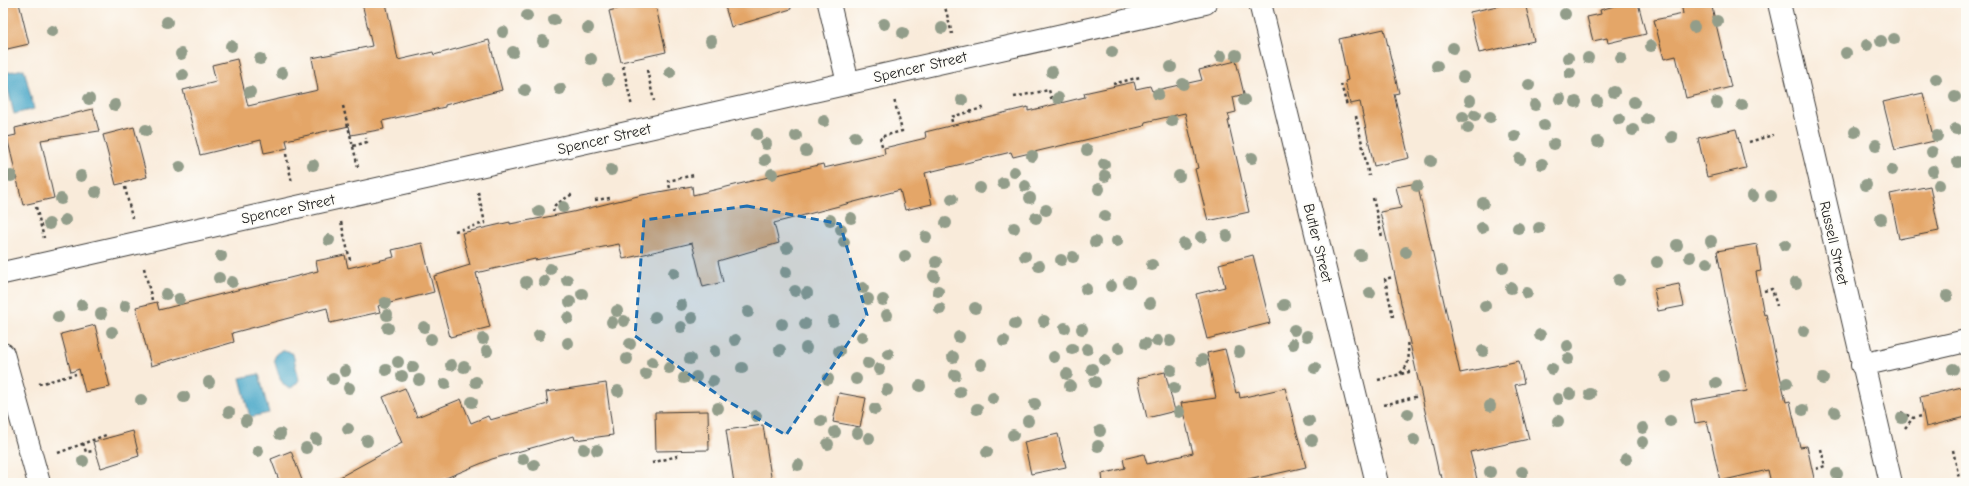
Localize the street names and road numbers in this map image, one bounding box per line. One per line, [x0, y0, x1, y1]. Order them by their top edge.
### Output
street label: Spencer Street [872, 47, 969, 86]
street label: Spencer Street [556, 119, 653, 158]
street label: Spencer Street [240, 190, 337, 228]
street label: Russell Street [1816, 199, 1853, 287]
street label: Butler Street [1300, 202, 1337, 285]

